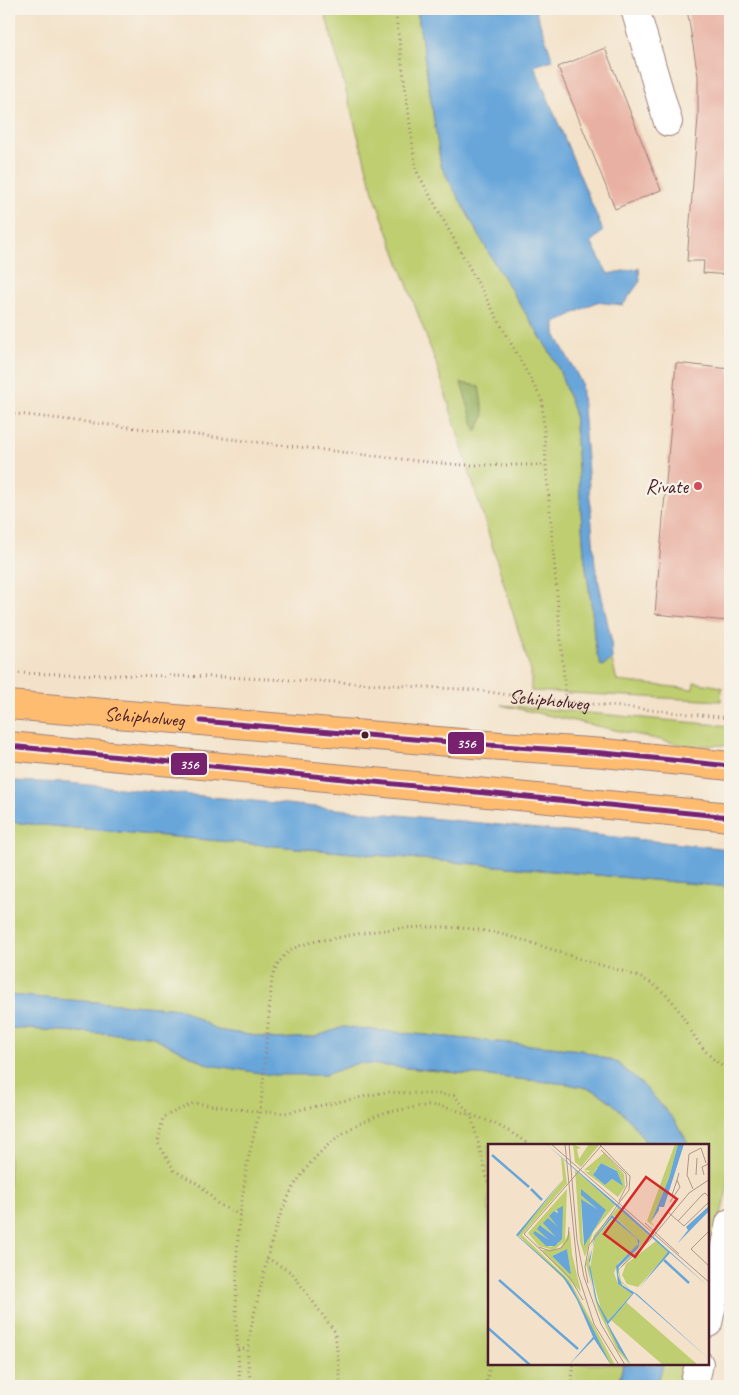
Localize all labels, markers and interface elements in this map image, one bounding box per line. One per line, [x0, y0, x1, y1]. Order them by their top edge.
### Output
place label: Rivate [646, 474, 689, 499]
marker: Rivate [692, 480, 704, 492]
street label: Schipholweg [507, 683, 591, 716]
street label: Schipholweg [103, 701, 187, 732]
unlabelled marker [360, 730, 370, 740]
line badge: 356 [447, 731, 485, 755]
text: 356 [457, 735, 477, 752]
line badge: 356 [170, 752, 208, 776]
text: 356 [180, 756, 200, 773]
inset map [488, 1144, 709, 1365]

